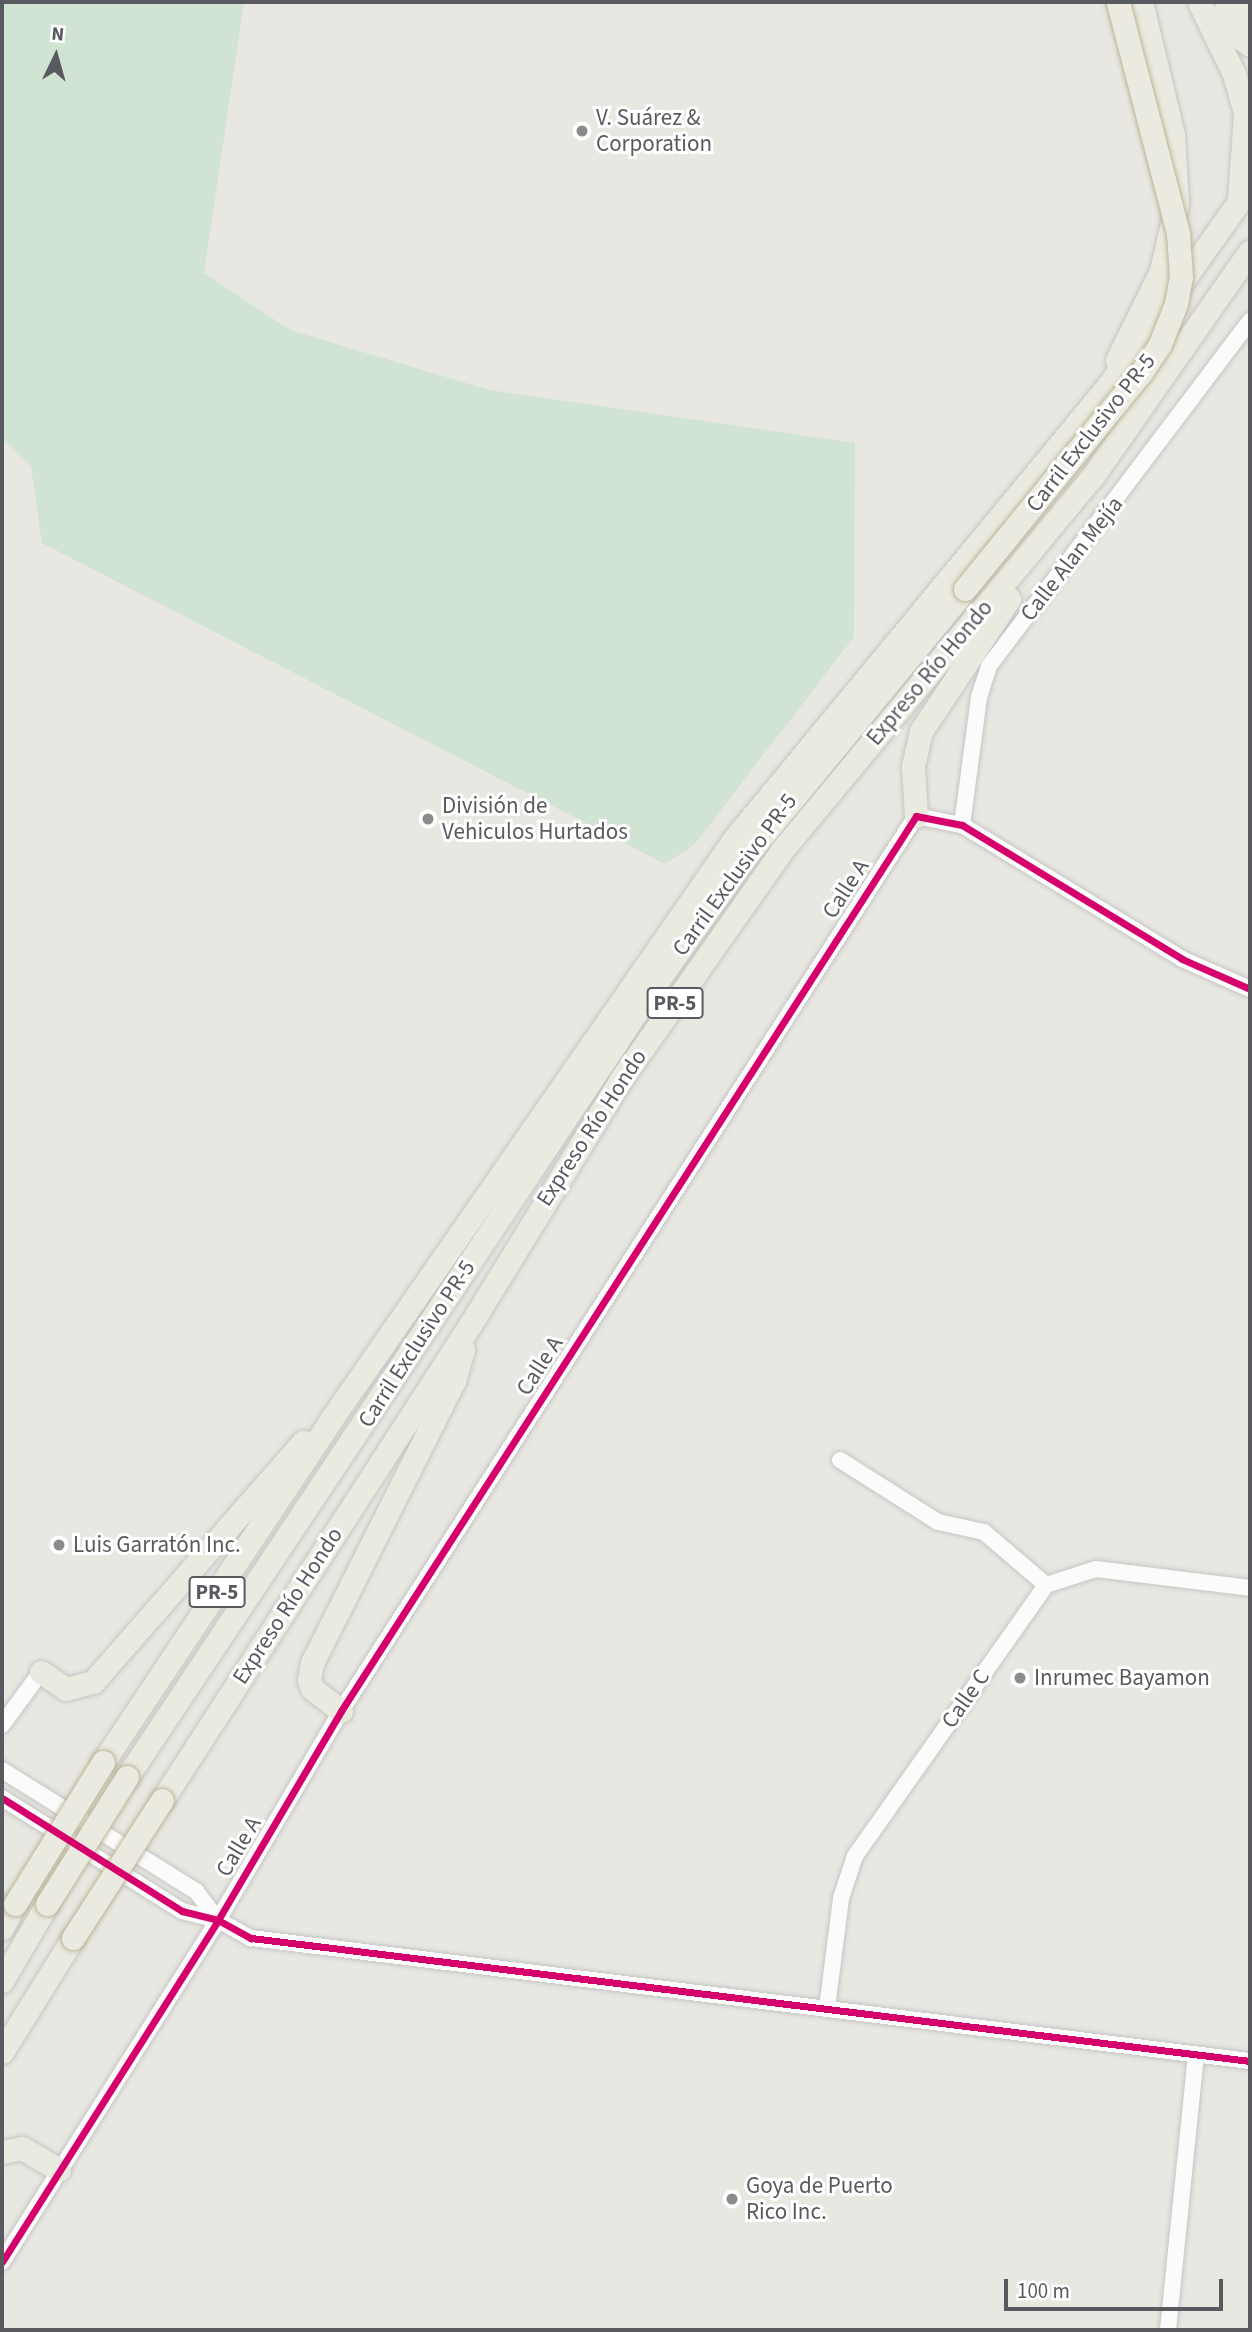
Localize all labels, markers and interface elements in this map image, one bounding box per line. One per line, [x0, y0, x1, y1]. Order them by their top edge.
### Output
north arrow [21, 21, 91, 91]
text: N [50, 21, 65, 49]
place label: V. Suárez & Corporation [596, 104, 712, 158]
marker: V. Suárez & Corporation [574, 123, 590, 139]
street label: Carril Exclusivo PR-5 [1020, 348, 1162, 518]
street label: Calle Alan Mejía [1015, 491, 1129, 627]
street label: Expreso Río Hondo [861, 595, 999, 751]
street label: Carril Exclusivo PR-5 [667, 788, 803, 962]
place label: División de Vehiculos Hurtados [442, 792, 628, 846]
marker: División de Vehiculos Hurtados [420, 811, 436, 827]
street label: Calle A [817, 854, 875, 924]
road number: PR-5 [645, 986, 705, 1020]
street label: Expreso Río Hondo [531, 1044, 653, 1212]
street label: Carril Exclusivo PR-5 [353, 1255, 481, 1433]
street label: Calle A [511, 1331, 569, 1401]
street label: Expreso Río Hondo [227, 1522, 349, 1690]
place label: Luis Garratón Inc. [73, 1531, 241, 1559]
marker: Luis Garratón Inc. [51, 1537, 67, 1553]
road number: PR-5 [187, 1574, 247, 1610]
street label: Calle C [936, 1664, 996, 1734]
place label: Inrumec Bayamon [1034, 1664, 1210, 1692]
marker: Inrumec Bayamon [1012, 1670, 1028, 1686]
street label: Calle A [210, 1812, 268, 1882]
place label: Goya de Puerto Rico Inc. [746, 2172, 893, 2226]
marker: Goya de Puerto Rico Inc. [724, 2191, 740, 2207]
scale bar [1007, 2266, 1226, 2310]
text: 100 m [1017, 2276, 1070, 2306]

